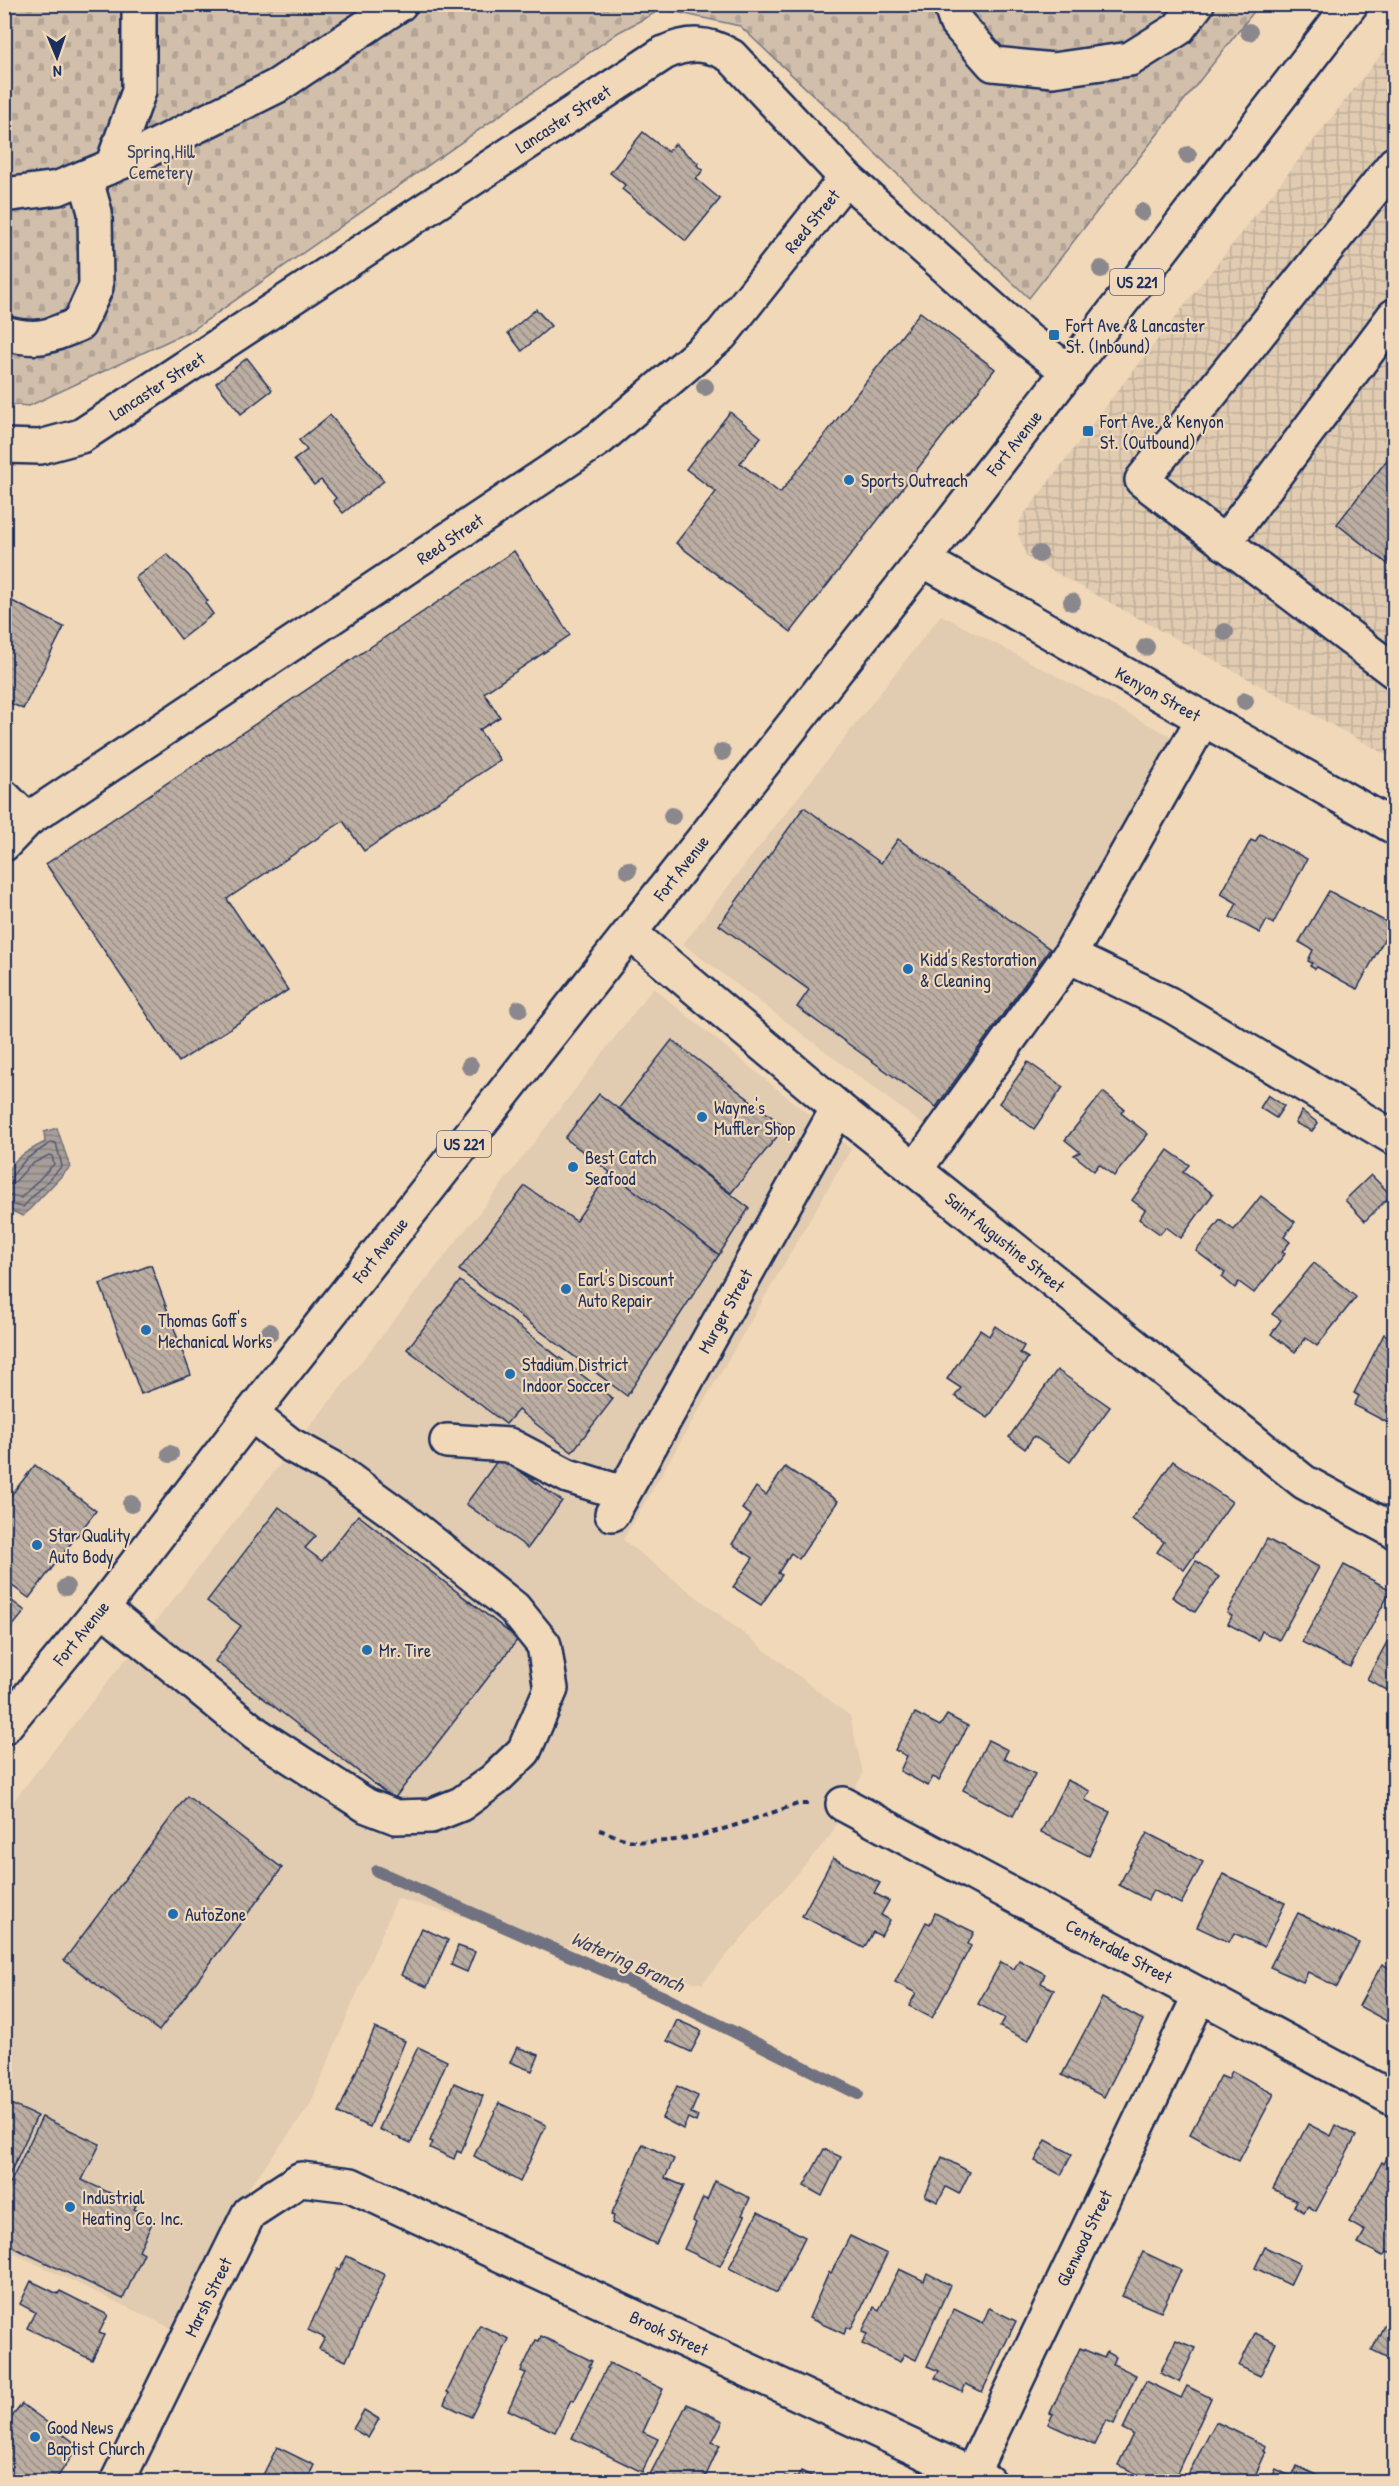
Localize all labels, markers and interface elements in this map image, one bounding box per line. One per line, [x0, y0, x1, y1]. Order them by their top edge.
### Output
north arrow [27, 27, 87, 87]
text: N [52, 61, 62, 83]
street label: Lancaster Street [510, 78, 616, 159]
park label: Spring Hill Cemetery [127, 139, 195, 185]
street label: Reed Street [779, 183, 846, 258]
road number: US 221 [1110, 269, 1164, 295]
place label: Fort Ave. & Lancaster St. (Inbound) [1065, 313, 1205, 359]
marker: Fort Ave. & Lancaster St. (Inbound) [1047, 328, 1061, 342]
street label: Lancaster Street [104, 345, 210, 426]
street label: Fort Avenue [980, 405, 1048, 482]
place label: Fort Ave. & Kenyon St. (Outbound) [1099, 409, 1224, 455]
marker: Fort Ave. & Kenyon St. (Outbound) [1081, 424, 1095, 438]
place label: Sports Outreach [861, 468, 968, 493]
marker: Sports Outreach [842, 473, 856, 487]
street label: Reed Street [412, 507, 489, 570]
street label: Kenyon Street [1111, 660, 1206, 728]
street label: Fort Avenue [647, 830, 715, 907]
place label: Kidd's Restoration & Cleaning [920, 947, 1037, 993]
marker: Kidd's Restoration & Cleaning [901, 962, 915, 976]
place label: Wayne's Muffler Shop [714, 1095, 795, 1141]
marker: Wayne's Muffler Shop [695, 1110, 709, 1124]
road number: US 221 [437, 1131, 491, 1157]
place label: Best Catch Seafood [585, 1145, 657, 1191]
marker: Best Catch Seafood [566, 1160, 580, 1174]
street label: Saint Augustine Street [940, 1186, 1071, 1299]
street label: Fort Avenue [346, 1212, 414, 1289]
street label: Murger Street [692, 1264, 759, 1358]
place label: Earl's Discount Auto Repair [578, 1267, 675, 1313]
marker: Earl's Discount Auto Repair [559, 1282, 573, 1296]
place label: Thomas Goff's Mechanical Works [158, 1308, 272, 1354]
marker: Thomas Goff's Mechanical Works [139, 1323, 153, 1337]
place label: Stadium District Indoor Soccer [522, 1352, 629, 1398]
marker: Stadium District Indoor Soccer [503, 1367, 517, 1381]
place label: Star Quality Auto Body [49, 1523, 131, 1569]
marker: Star Quality Auto Body [30, 1538, 44, 1552]
street label: Fort Avenue [46, 1595, 115, 1672]
place label: Mr. Tire [379, 1638, 431, 1663]
marker: Mr. Tire [360, 1643, 374, 1657]
place label: AutoZone [185, 1902, 246, 1927]
marker: AutoZone [166, 1907, 180, 1921]
street label: Centerdale Street [1061, 1912, 1177, 1990]
water label: Watering Branch [567, 1924, 690, 1999]
place label: Industrial Heating Co. Inc. [82, 2185, 183, 2231]
street label: Glenwood Street [1050, 2185, 1119, 2291]
marker: Industrial Heating Co. Inc. [63, 2200, 77, 2214]
street label: Marsh Street [178, 2252, 238, 2341]
street label: Brook Street [626, 2304, 713, 2362]
place label: Good News Baptist Church [47, 2415, 145, 2461]
marker: Good News Baptist Church [28, 2430, 42, 2444]

